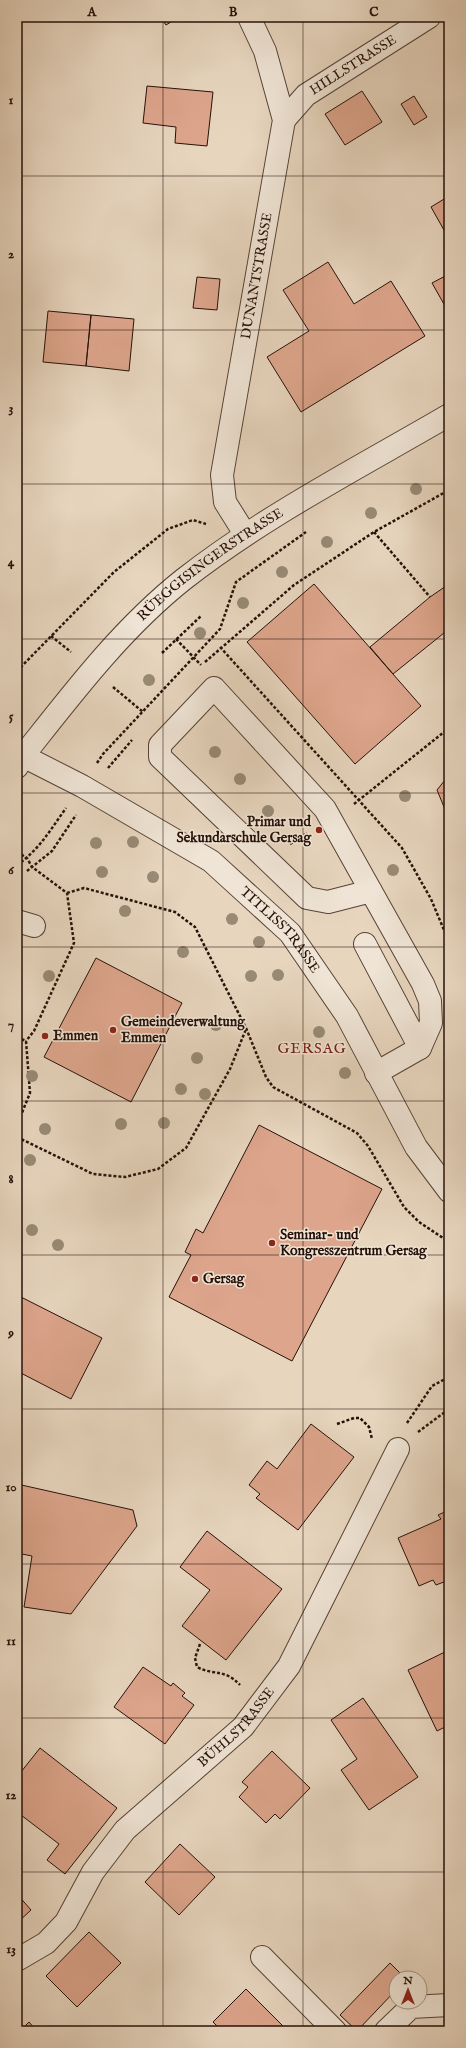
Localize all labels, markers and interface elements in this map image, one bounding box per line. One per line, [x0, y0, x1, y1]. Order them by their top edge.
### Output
text: A [87, 4, 98, 21]
text: B [229, 4, 238, 21]
text: C [369, 4, 379, 21]
street label: HILLSTRASSE [306, 31, 400, 99]
text: 1 [9, 92, 14, 109]
street label: DUNANTSTRASSE [237, 211, 277, 341]
text: 2 [8, 246, 14, 263]
text: 3 [9, 400, 14, 417]
street label: RÜEGGISINGERSTRASSE [133, 504, 287, 625]
text: 4 [8, 554, 15, 571]
text: 5 [9, 708, 14, 725]
place label: Primar und Sekundarschule Gersag [176, 813, 312, 847]
marker: Primar und Sekundarschule Gersag [314, 825, 324, 835]
text: 6 [8, 862, 14, 879]
street label: TITLISSTRASSE [236, 883, 324, 977]
place label: Gemeindeverwaltung Emmen [121, 1013, 246, 1047]
text: 7 [8, 1017, 14, 1034]
marker: Gemeindeverwaltung Emmen [108, 1025, 118, 1035]
place label: Emmen [53, 1027, 99, 1045]
marker: Emmen [40, 1031, 50, 1041]
district label: GERSAG [277, 1039, 347, 1058]
text: 8 [8, 1171, 14, 1188]
place label: Seminar- und Kongresszentrum Gersag [280, 1226, 428, 1260]
marker: Seminar- und Kongresszentrum Gersag [267, 1238, 277, 1248]
place label: Gersag [203, 1270, 246, 1288]
marker: Gersag [190, 1274, 200, 1284]
text: 9 [7, 1325, 14, 1342]
text: 10 [5, 1479, 17, 1496]
text: 11 [6, 1633, 16, 1650]
street label: BÜHLSTRASSE [194, 1684, 279, 1771]
text: 12 [6, 1787, 16, 1804]
text: 13 [6, 1941, 16, 1958]
north arrow [388, 1970, 428, 2010]
text: N [402, 1974, 413, 1988]

